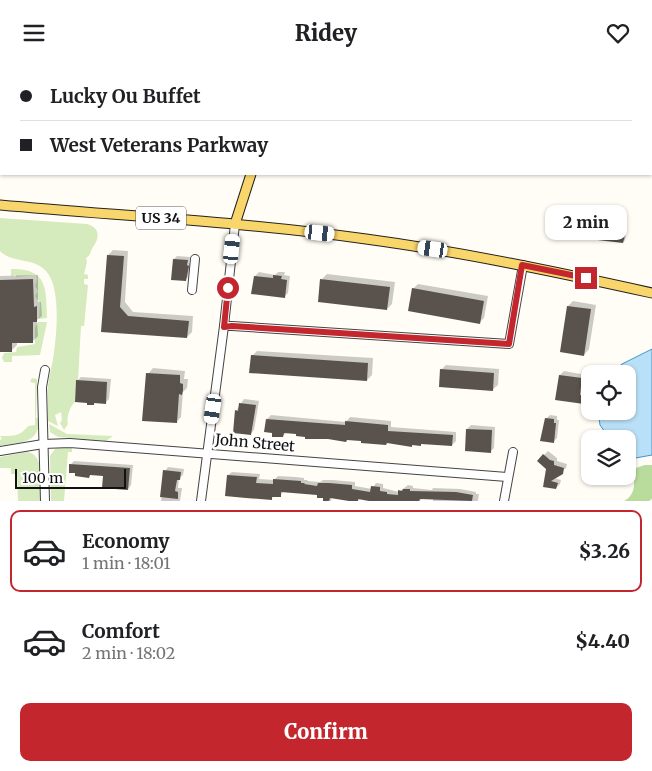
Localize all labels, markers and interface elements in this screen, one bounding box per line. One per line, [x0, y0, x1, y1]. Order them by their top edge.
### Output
icon: menu [20, 19, 48, 47]
text: Ridey [295, 19, 357, 47]
icon: heart [604, 19, 632, 47]
text: Lucky Ou Buffet [50, 84, 201, 108]
text: West Veterans Parkway [50, 133, 268, 157]
callout: 2 min [545, 205, 627, 241]
road number: US 34 [136, 207, 186, 229]
text: 2 min [563, 212, 609, 232]
car [304, 224, 335, 242]
car [222, 233, 241, 265]
car [417, 239, 448, 259]
route end [575, 267, 597, 289]
route start [217, 277, 239, 299]
map controls [581, 365, 636, 485]
button: locate [581, 365, 636, 420]
car [203, 393, 222, 425]
street label: John Street [213, 429, 296, 455]
button: layers [581, 430, 636, 485]
scale bar [15, 466, 126, 489]
text: 100 m [22, 469, 63, 487]
icon: car [22, 529, 67, 574]
text: Economy [82, 529, 170, 553]
text: $3.26 [579, 539, 630, 563]
text: 1 min · 18:01 [82, 553, 171, 573]
icon: car [22, 619, 67, 664]
text: Comfort [82, 619, 160, 643]
text: $4.40 [575, 629, 630, 653]
text: 2 min · 18:02 [82, 643, 175, 663]
button: Confirm [20, 703, 632, 761]

